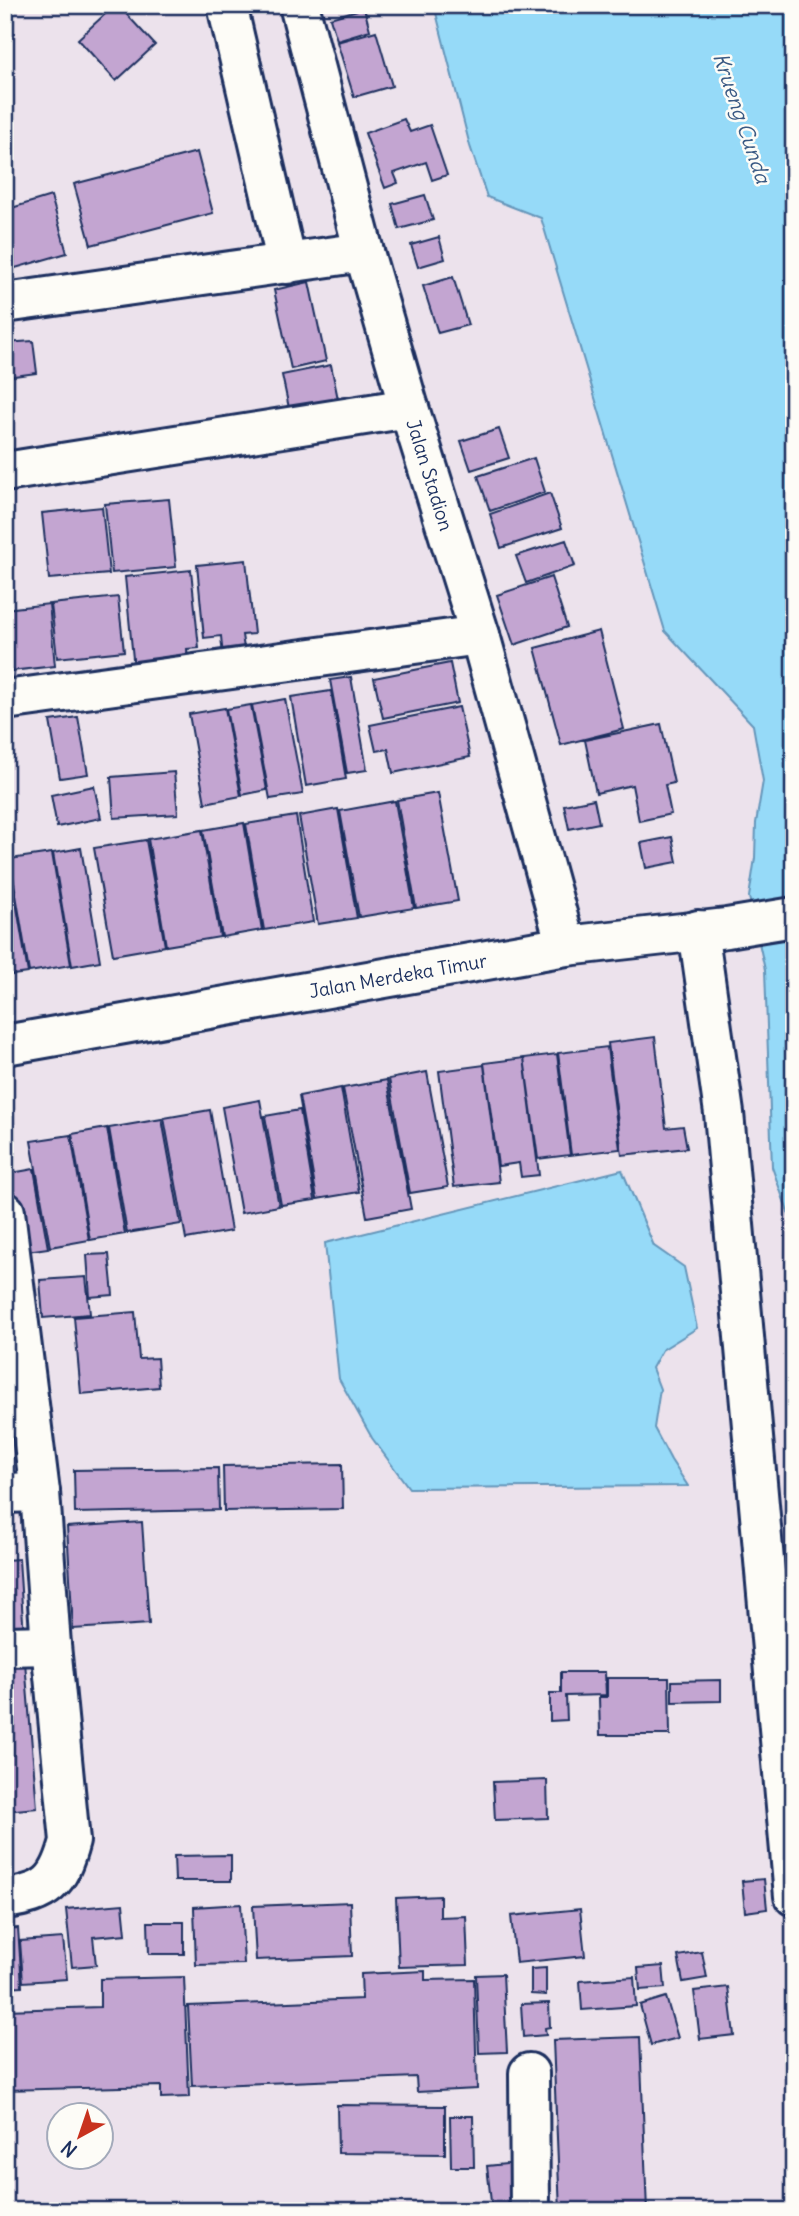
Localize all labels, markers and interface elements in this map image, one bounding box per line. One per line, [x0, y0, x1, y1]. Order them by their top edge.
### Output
water label: Krueng Cunda [707, 49, 777, 188]
street label: Jalan Stadion [401, 416, 459, 534]
street label: Jalan Merdeka Timur [307, 948, 489, 1003]
north arrow [46, 2100, 116, 2170]
text: N [56, 2136, 82, 2162]

